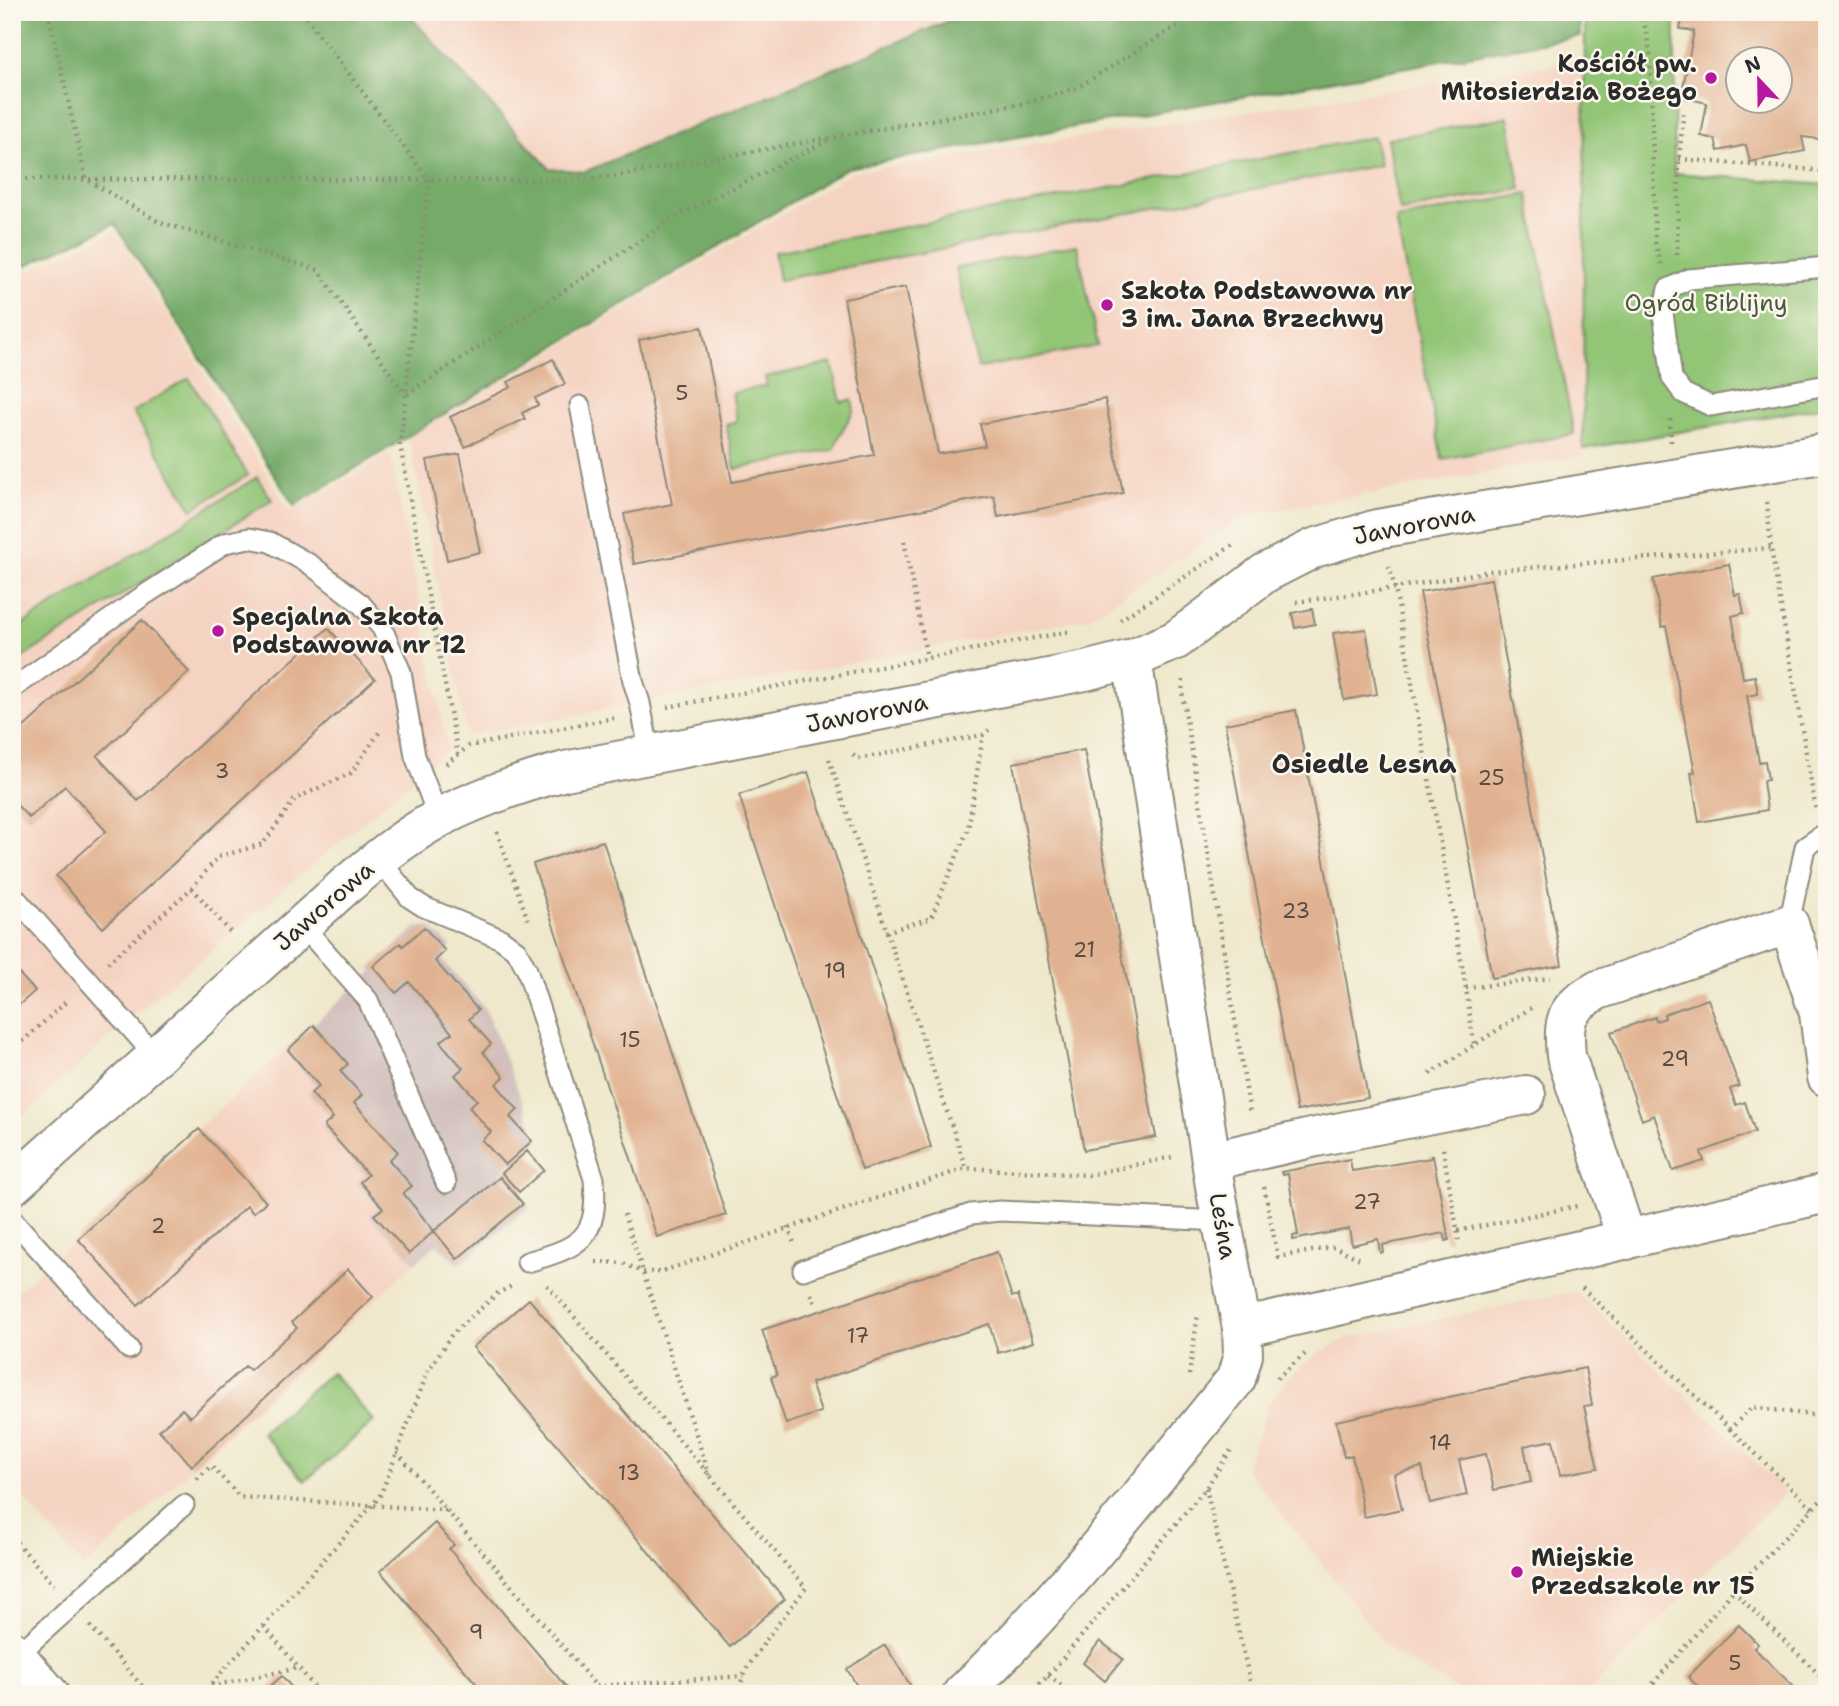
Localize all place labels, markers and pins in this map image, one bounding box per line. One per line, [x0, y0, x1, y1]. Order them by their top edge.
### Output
place label: Kościół pw. Miłosierdzia Bożego [1441, 48, 1697, 108]
marker: Kościół pw. Miłosierdzia Bożego [1703, 70, 1719, 86]
place label: Szkoła Podstawowa nr 3 im. Jana Brzechwy [1121, 275, 1412, 335]
marker: Szkoła Podstawowa nr 3 im. Jana Brzechwy [1099, 297, 1115, 313]
place label: Specjalna Szkoła Podstawowa nr 12 [232, 601, 466, 661]
marker: Specjalna Szkoła Podstawowa nr 12 [210, 623, 226, 639]
place label: Miejskie Przedszkole nr 15 [1531, 1542, 1755, 1602]
marker: Miejskie Przedszkole nr 15 [1509, 1564, 1525, 1580]

